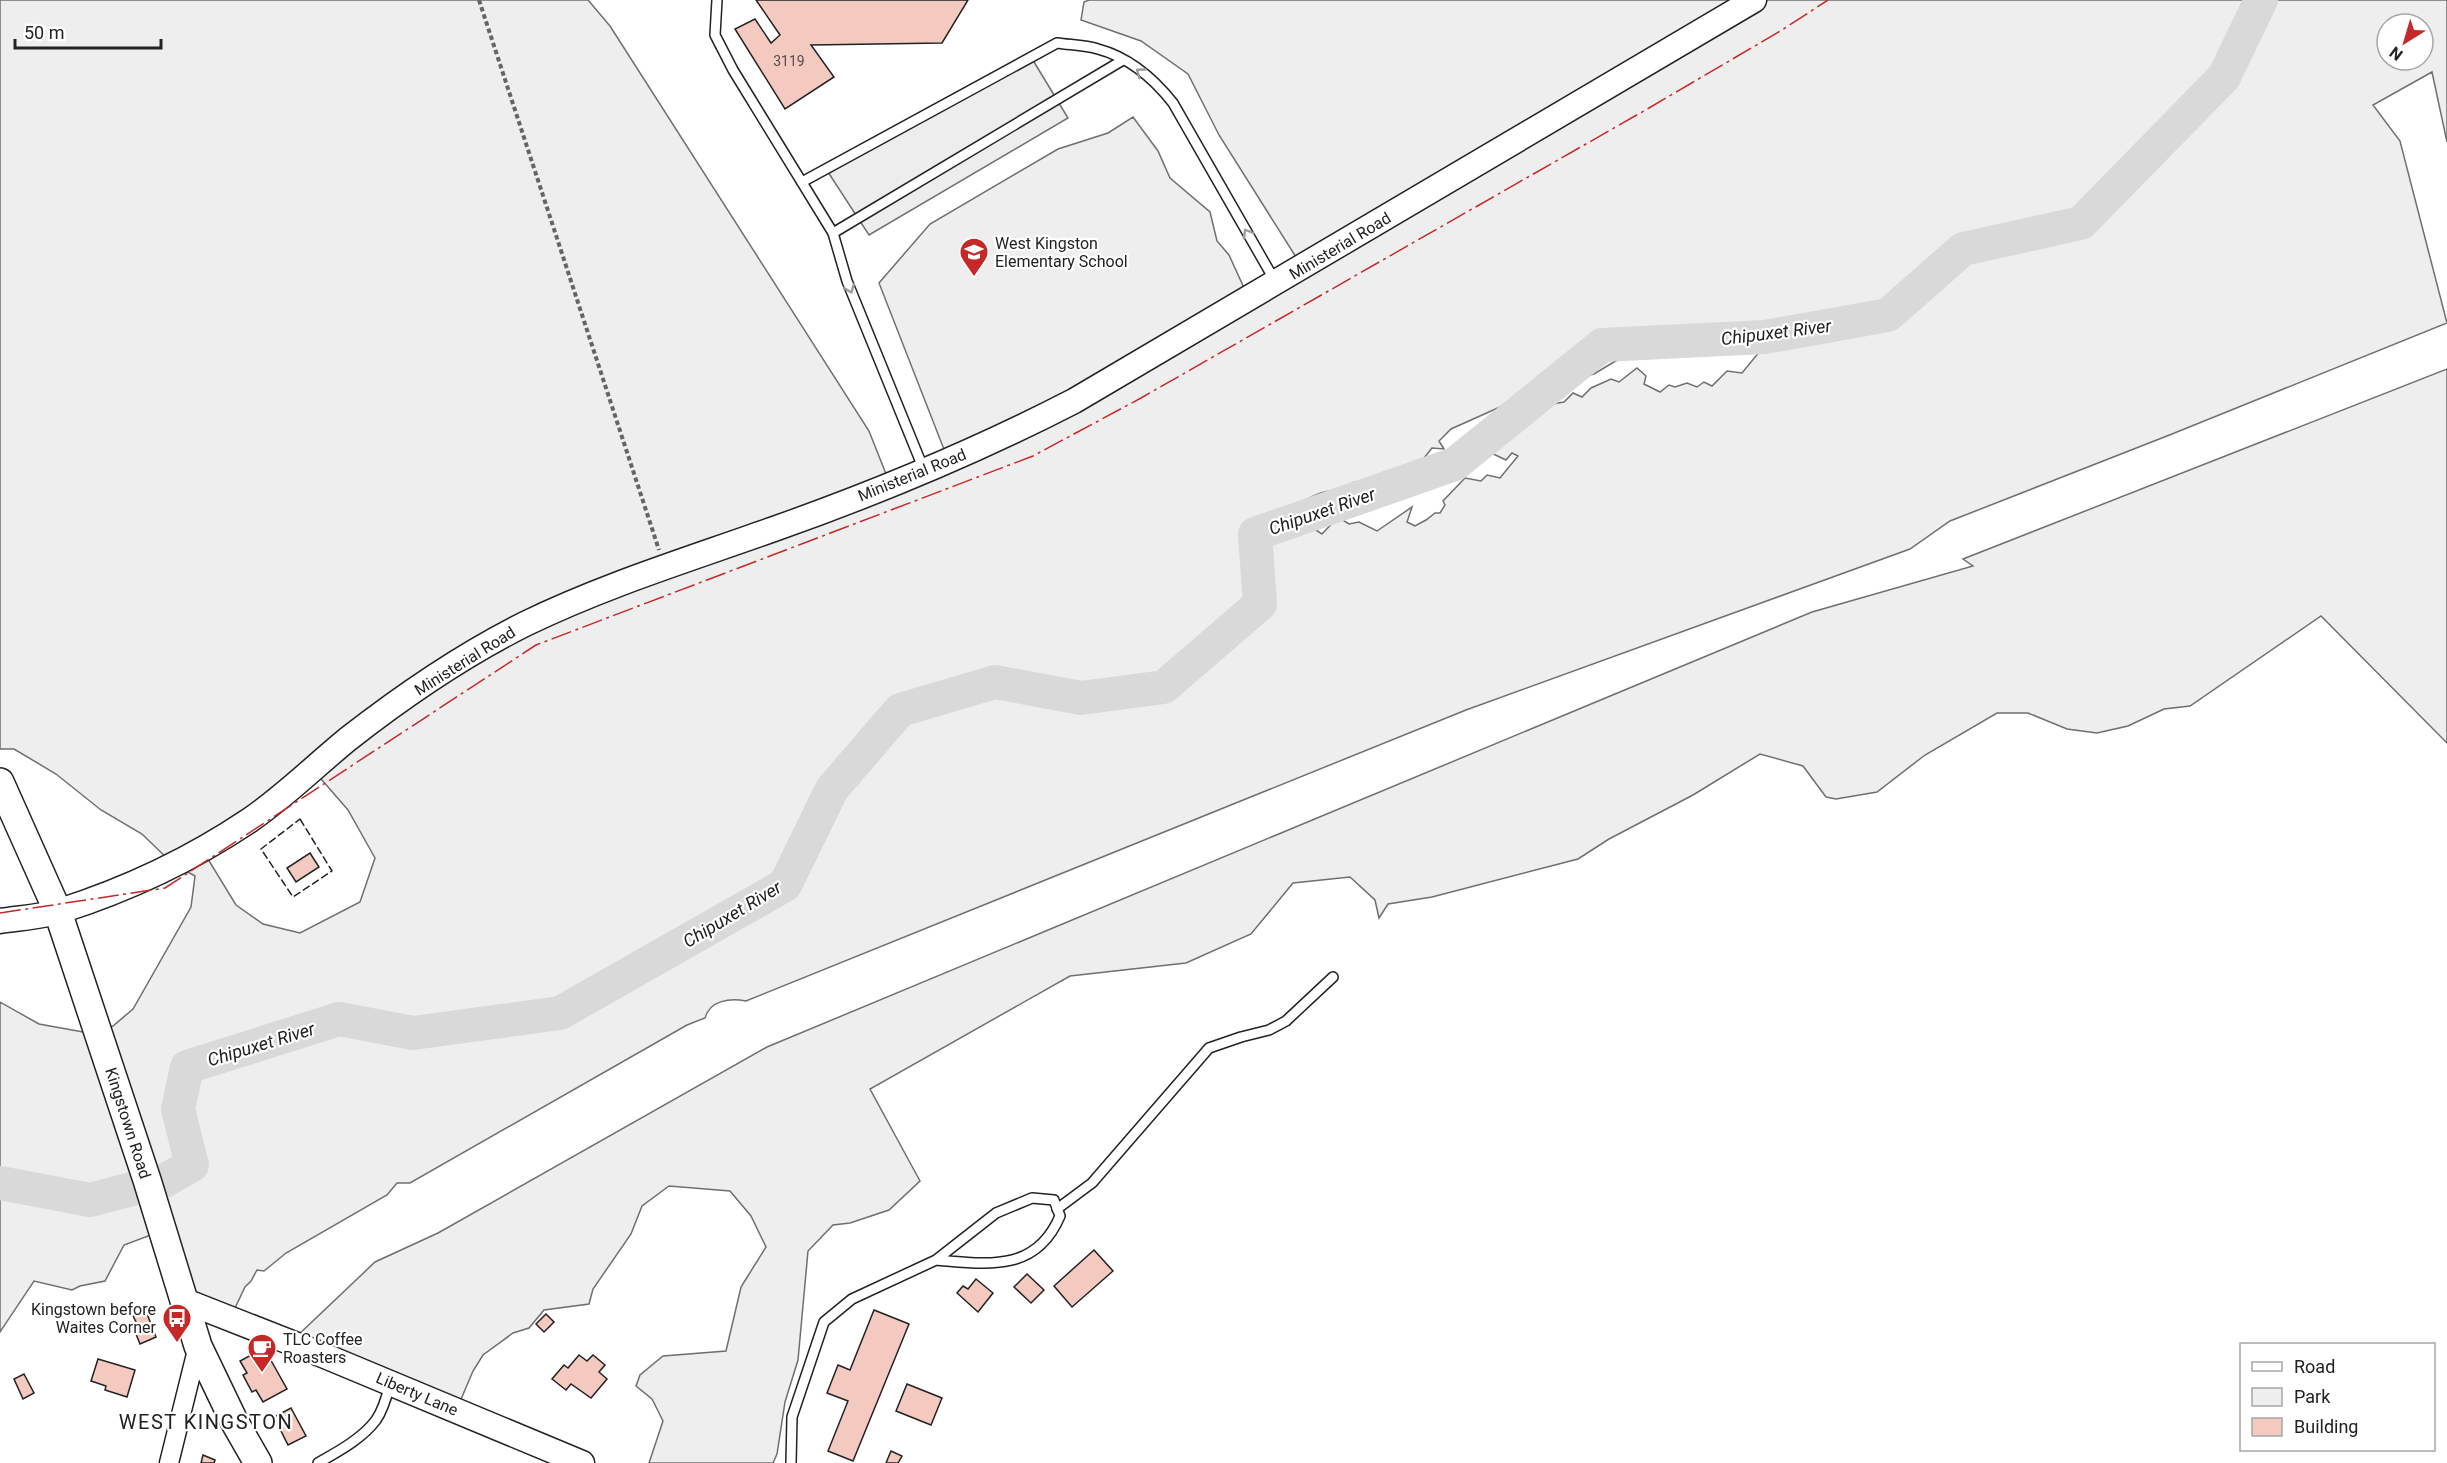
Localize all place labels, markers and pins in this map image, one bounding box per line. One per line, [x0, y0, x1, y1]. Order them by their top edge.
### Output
place label: West Kingston Elementary School [995, 234, 1128, 271]
school or university icon: West Kingston Elementary School [958, 236, 990, 278]
place label: Kingstown before Waites Corner [31, 1300, 157, 1337]
bus stop icon: Kingstown before Waites Corner [161, 1302, 193, 1344]
place label: TLC Coffee Roasters [283, 1330, 362, 1367]
cafe icon: TLC Coffee Roasters [246, 1332, 278, 1374]

